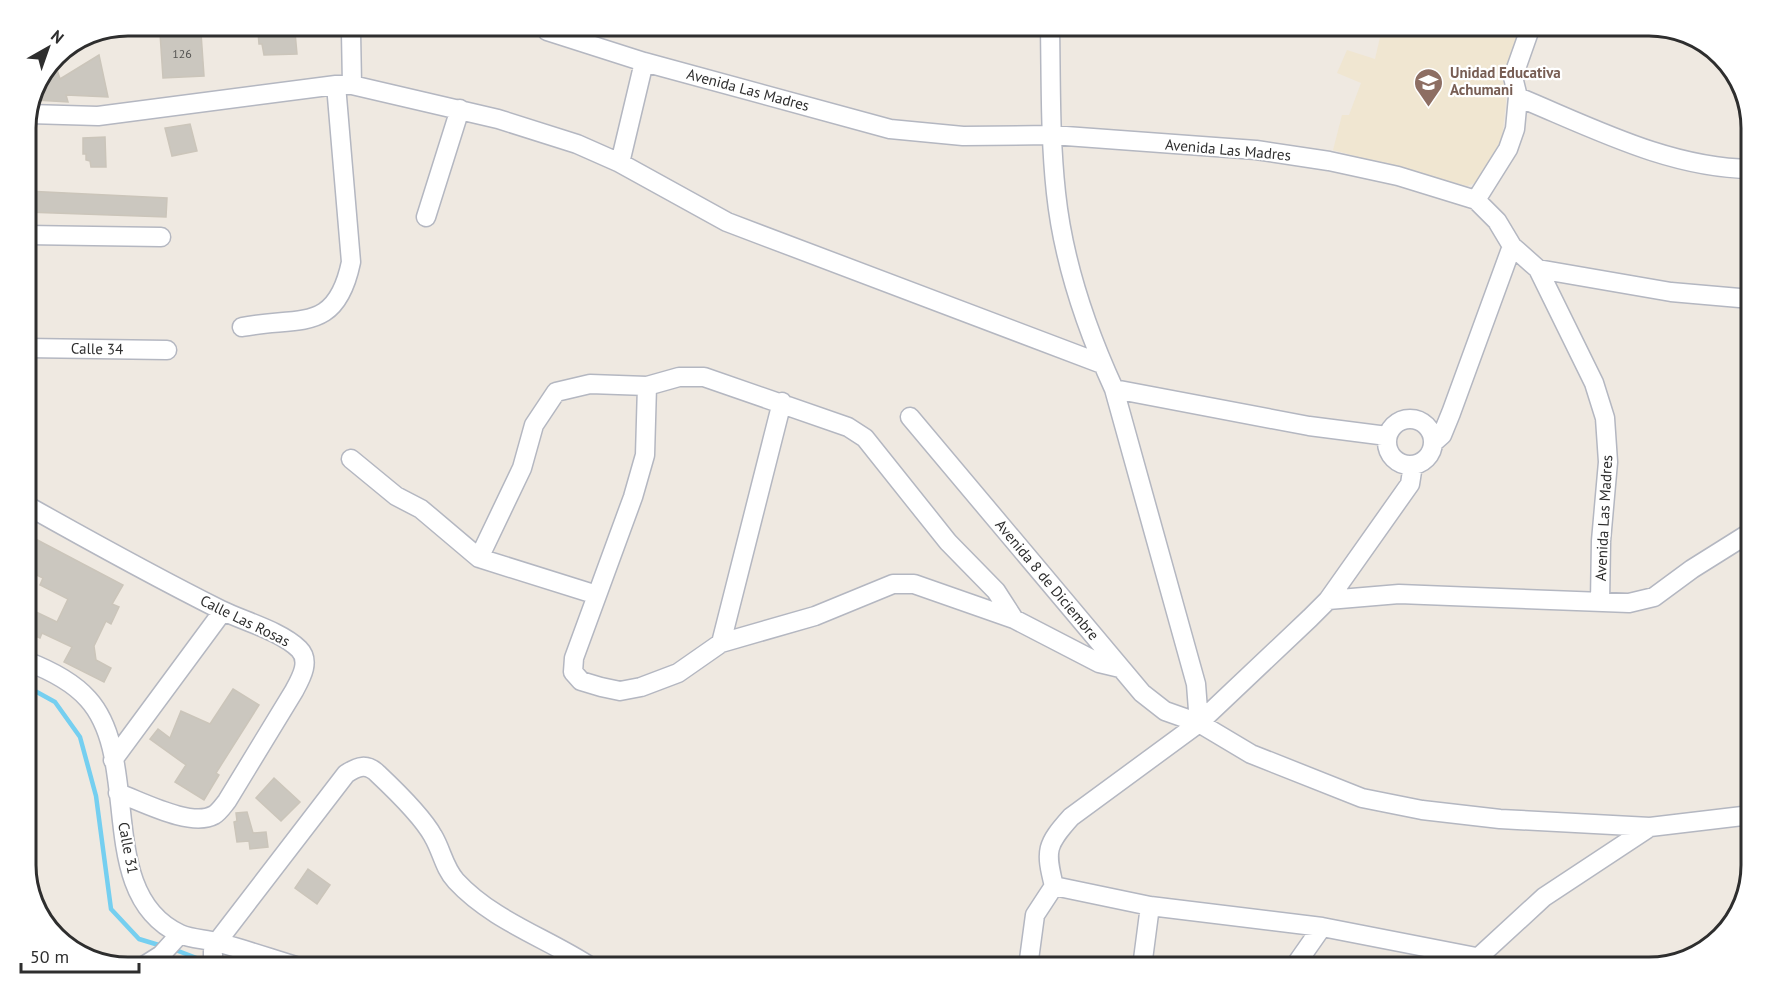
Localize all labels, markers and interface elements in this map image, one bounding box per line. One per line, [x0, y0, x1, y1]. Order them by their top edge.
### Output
north arrow [18, 18, 78, 78]
text: N [47, 25, 68, 48]
house number: 126 [172, 46, 192, 61]
place label: Unidad Educativa Achumani [1450, 63, 1561, 99]
street label: Avenida Las Madres [685, 64, 812, 115]
school or university icon: Unidad Educativa Achumani [1413, 66, 1445, 108]
street label: Avenida Las Madres [1164, 135, 1292, 164]
street label: Calle 34 [71, 339, 123, 358]
street label: Avenida Las Madres [1591, 454, 1616, 582]
street label: Avenida 8 de Diciembre [991, 515, 1103, 644]
street label: Calle Las Rosas [197, 591, 293, 650]
street label: Calle 31 [114, 820, 143, 875]
scale bar [21, 936, 140, 974]
text: 50 m [30, 945, 69, 968]

